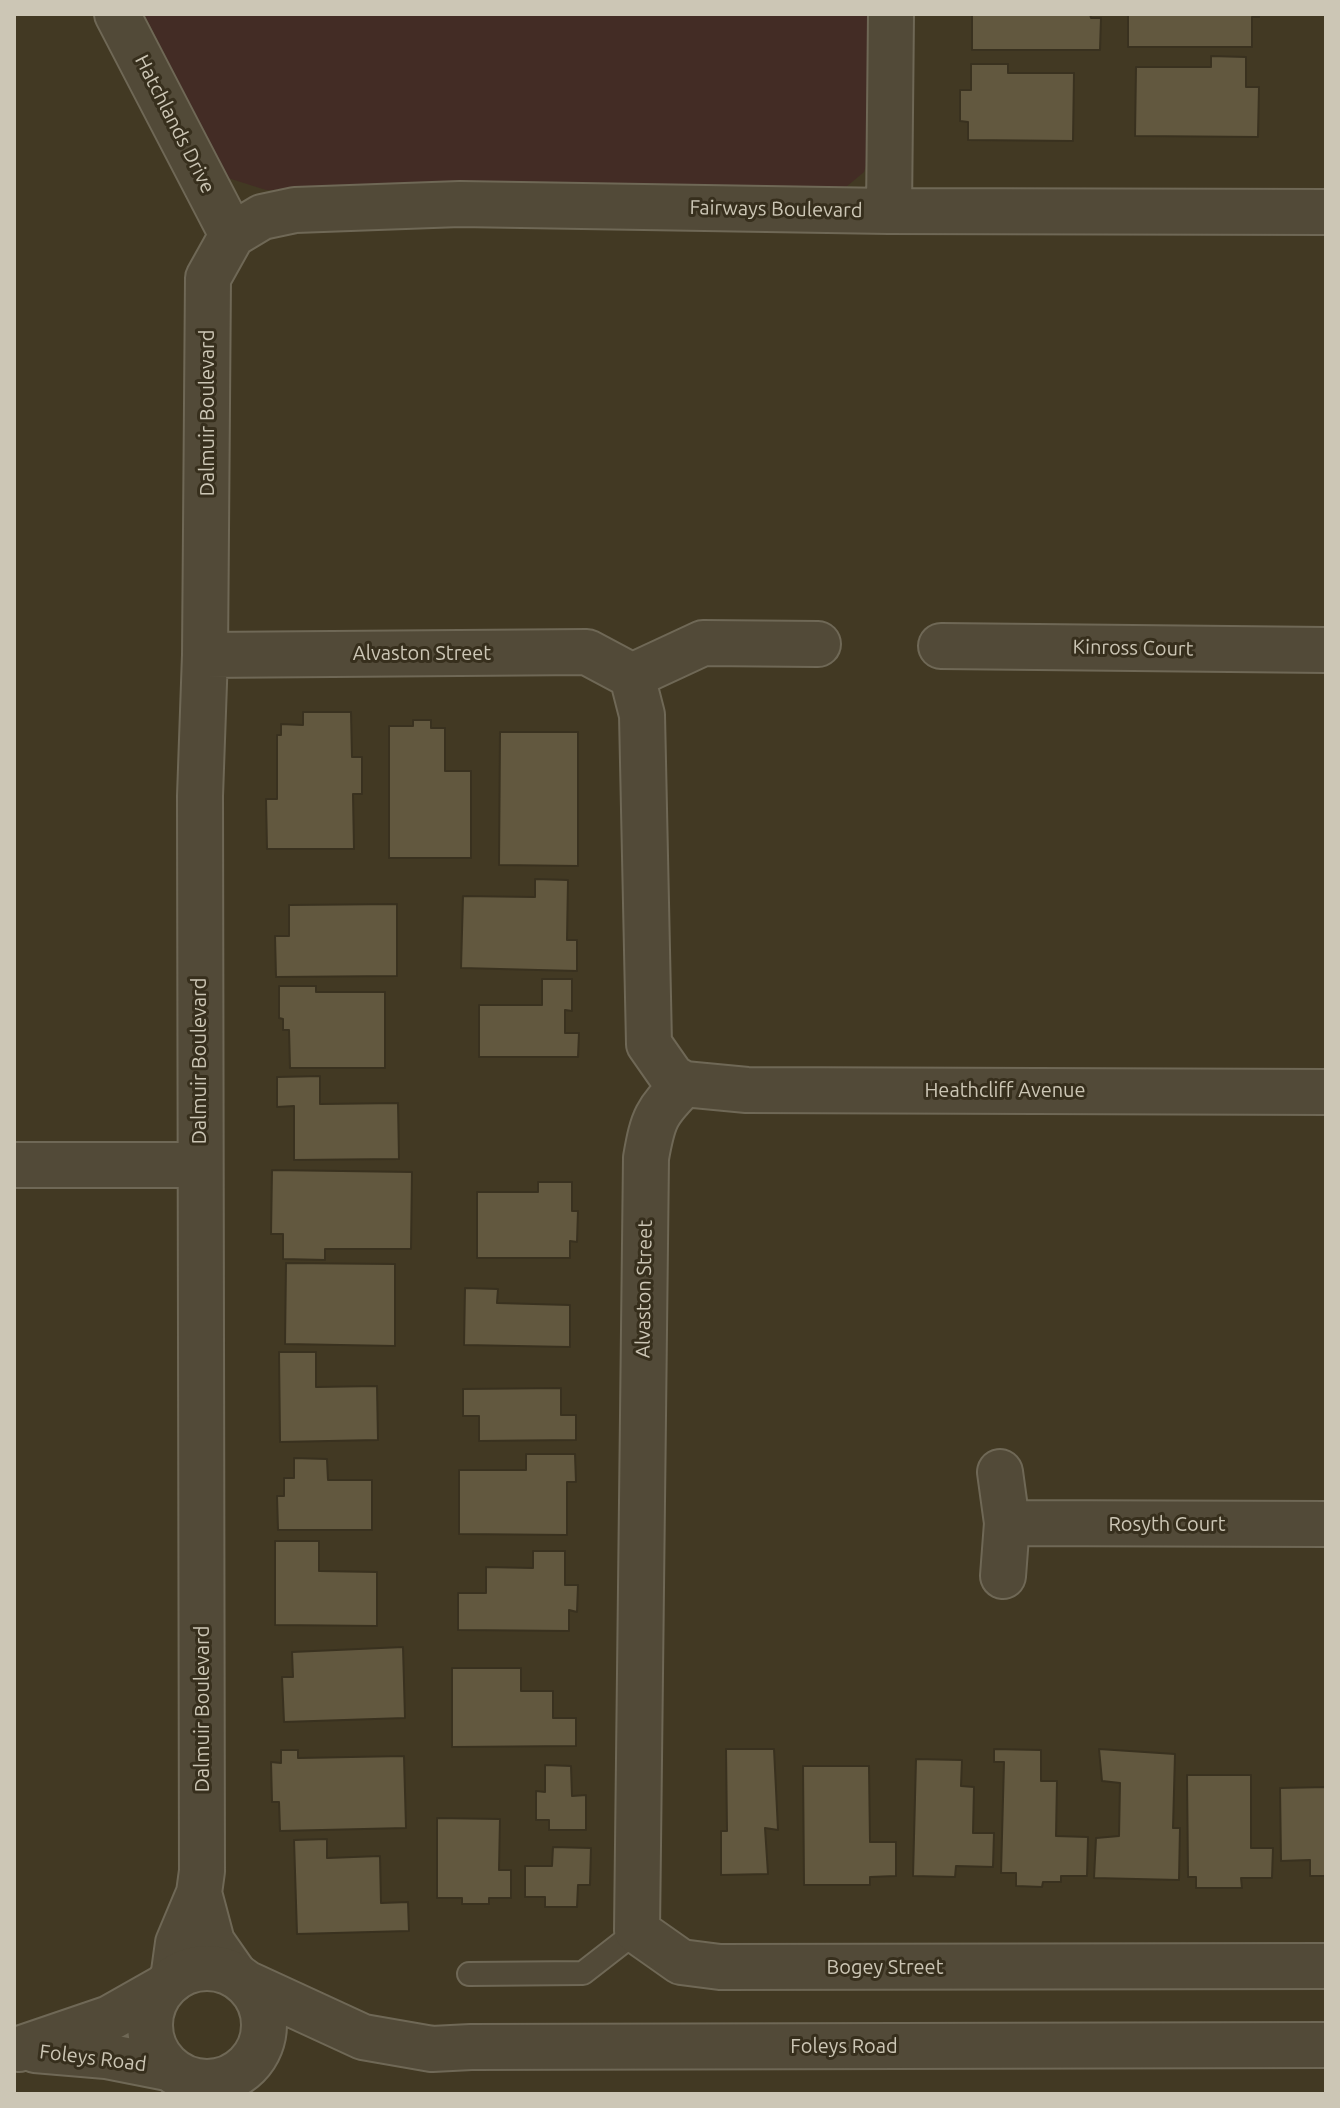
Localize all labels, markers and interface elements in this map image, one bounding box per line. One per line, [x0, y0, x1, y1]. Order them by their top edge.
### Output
street label: Hatchlands Drive [130, 51, 220, 197]
street label: Fairways Boulevard [689, 195, 863, 223]
street label: Dalmuir Boulevard [195, 330, 219, 496]
street label: Kinross Court [1072, 635, 1194, 661]
street label: Alvaston Street [353, 641, 491, 665]
street label: Dalmuir Boulevard [187, 978, 211, 1144]
street label: Heathcliff Avenue [924, 1078, 1086, 1102]
street label: Alvaston Street [631, 1220, 657, 1358]
street label: Rosyth Court [1108, 1512, 1226, 1536]
street label: Dalmuir Boulevard [190, 1626, 214, 1792]
street label: Bogey Street [827, 1955, 943, 1979]
street label: Foleys Road [790, 2034, 898, 2058]
street label: Foleys Road [38, 2040, 148, 2076]

